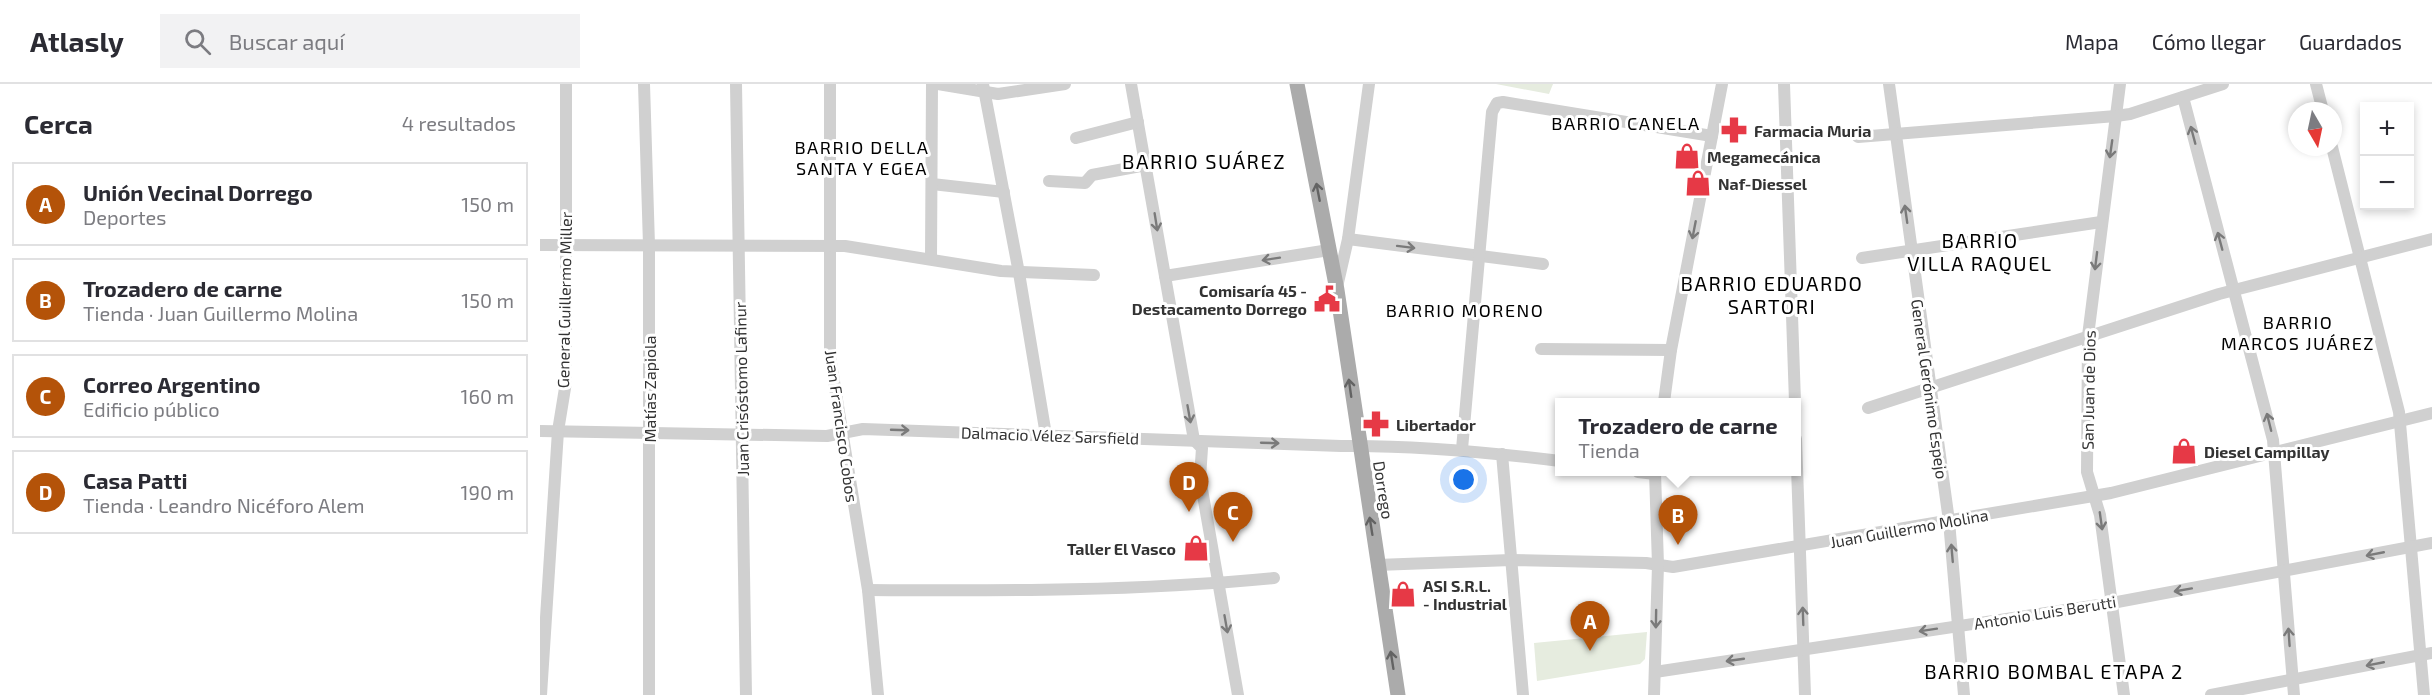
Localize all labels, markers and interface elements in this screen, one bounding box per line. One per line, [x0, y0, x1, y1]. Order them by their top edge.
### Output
search box [160, 14, 580, 68]
text: Atlasly [30, 24, 124, 58]
icon: search [181, 25, 214, 58]
text: Buscar aquí [229, 28, 345, 54]
text: Mapa [2065, 29, 2119, 54]
text: Cómo llegar [2152, 29, 2266, 54]
text: Guardados [2299, 29, 2402, 54]
north arrow [2288, 102, 2342, 156]
map controls [2360, 102, 2414, 210]
button: + [2360, 102, 2414, 156]
text: Cerca [24, 108, 93, 139]
text: 4 resultados [402, 111, 516, 135]
district label: BARRIO CANELA [1551, 112, 1701, 134]
pharmacy icon: Farmacia Muria [1719, 115, 1749, 145]
place label: Farmacia Muria [1754, 121, 1871, 140]
one-way arrow [2186, 126, 2198, 145]
district label: BARRIO DELLA SANTA Y EGEA [794, 136, 930, 179]
one-way arrow [2105, 139, 2116, 159]
shop icon: Megamecánica [1672, 141, 1702, 171]
place label: Megamecánica [1707, 147, 1821, 166]
district label: BARRIO SUÁREZ [1122, 149, 1286, 173]
button: − [2360, 156, 2414, 210]
shop icon: Naf-Diessel [1683, 168, 1713, 198]
place label: Naf-Diessel [1718, 174, 1808, 193]
text: Unión Vecinal Dorrego [83, 179, 313, 205]
one-way arrow [1312, 183, 1323, 203]
text: A [39, 192, 52, 216]
text: 150 m [461, 192, 514, 216]
text: Deportes [83, 205, 167, 229]
one-way arrow [1901, 205, 1912, 224]
street label: General Guillermo Miller [553, 211, 575, 388]
one-way arrow [1151, 212, 1162, 232]
one-way arrow [1688, 220, 1699, 239]
district label: BARRIO VILLA RAQUEL [1907, 228, 2053, 275]
one-way arrow [2214, 232, 2226, 251]
one-way arrow [1396, 241, 1416, 252]
one-way arrow [2091, 251, 2102, 271]
one-way arrow [1261, 254, 1281, 265]
district label: BARRIO EDUARDO SARTORI [1681, 271, 1863, 318]
text: Trozadero de carne [83, 275, 282, 301]
place label: Comisaría 45 - Destacamento Dorrego [1132, 281, 1307, 318]
public building icon: Comisaría 45 - Destacamento Dorrego [1312, 284, 1342, 314]
text: B [39, 288, 52, 312]
text: 150 m [461, 288, 514, 312]
street label: General Gerónimo Espejo [1907, 298, 1952, 480]
district label: BARRIO MORENO [1386, 299, 1544, 321]
text: Tienda · Juan Guillermo Molina [83, 301, 358, 325]
street label: Juan Crisóstomo Lafinur [730, 301, 752, 476]
district label: BARRIO MARCOS JUÁREZ [2221, 311, 2375, 354]
street label: San Juan de Dios [2077, 330, 2099, 450]
street label: Matías Zapiola [640, 335, 659, 443]
street label: Juan Francisco Cobos [822, 348, 862, 504]
text: Correo Argentino [83, 371, 260, 397]
one-way arrow [1345, 378, 1356, 398]
text: C [40, 384, 51, 408]
text: 160 m [461, 384, 514, 408]
text: Edificio público [83, 397, 220, 421]
popup [1555, 398, 1801, 476]
one-way arrow [1184, 404, 1195, 424]
pharmacy icon: Libertador [1361, 409, 1391, 439]
text: Trozadero de carne [1578, 412, 1778, 438]
one-way arrow [2262, 413, 2274, 432]
place label: Libertador [1396, 415, 1476, 434]
street label: Dalmacio Vélez Sarsfield [961, 422, 1139, 448]
one-way arrow [889, 424, 909, 436]
shop icon: Diesel Campillay [2169, 436, 2199, 466]
one-way arrow [1260, 437, 1280, 448]
text: Tienda [1578, 438, 1640, 462]
place label: Diesel Campillay [2204, 442, 2330, 462]
street label: Dorrego [1370, 459, 1398, 521]
pin: D [1170, 462, 1208, 512]
your location [1449, 465, 1478, 494]
text: Casa Patti [83, 467, 188, 493]
text: D [39, 480, 52, 504]
text: 190 m [461, 480, 514, 504]
pin: C [1214, 492, 1252, 542]
text: Tienda · Leandro Nicéforo Alem [83, 493, 365, 517]
pin: B [1658, 496, 1698, 545]
street label: Juan Guillermo Molina [1828, 505, 1990, 551]
one-way arrow [2096, 511, 2107, 531]
one-way arrow [1365, 517, 1376, 536]
shop icon: Taller El Vasco [1181, 533, 1211, 563]
place label: Taller El Vasco [1067, 539, 1176, 558]
one-way arrow [1946, 544, 1957, 563]
one-way arrow [2365, 549, 2385, 560]
place label: ASI S.R.L. - Industrial [1423, 576, 1508, 613]
shop icon: ASI S.R.L. - Industrial [1388, 579, 1418, 609]
one-way arrow [2174, 585, 2193, 596]
street label: Antonio Luis Berutti [1973, 591, 2117, 633]
pin: A [1570, 602, 1610, 651]
one-way arrow [1797, 606, 1808, 626]
one-way arrow [1651, 608, 1662, 628]
one-way arrow [1221, 614, 1232, 633]
one-way arrow [1919, 625, 1939, 636]
one-way arrow [2283, 627, 2294, 647]
one-way arrow [1386, 651, 1397, 671]
one-way arrow [1726, 655, 1746, 666]
district label: BARRIO BOMBAL ETAPA 2 [1924, 659, 2184, 683]
one-way arrow [2365, 659, 2385, 670]

